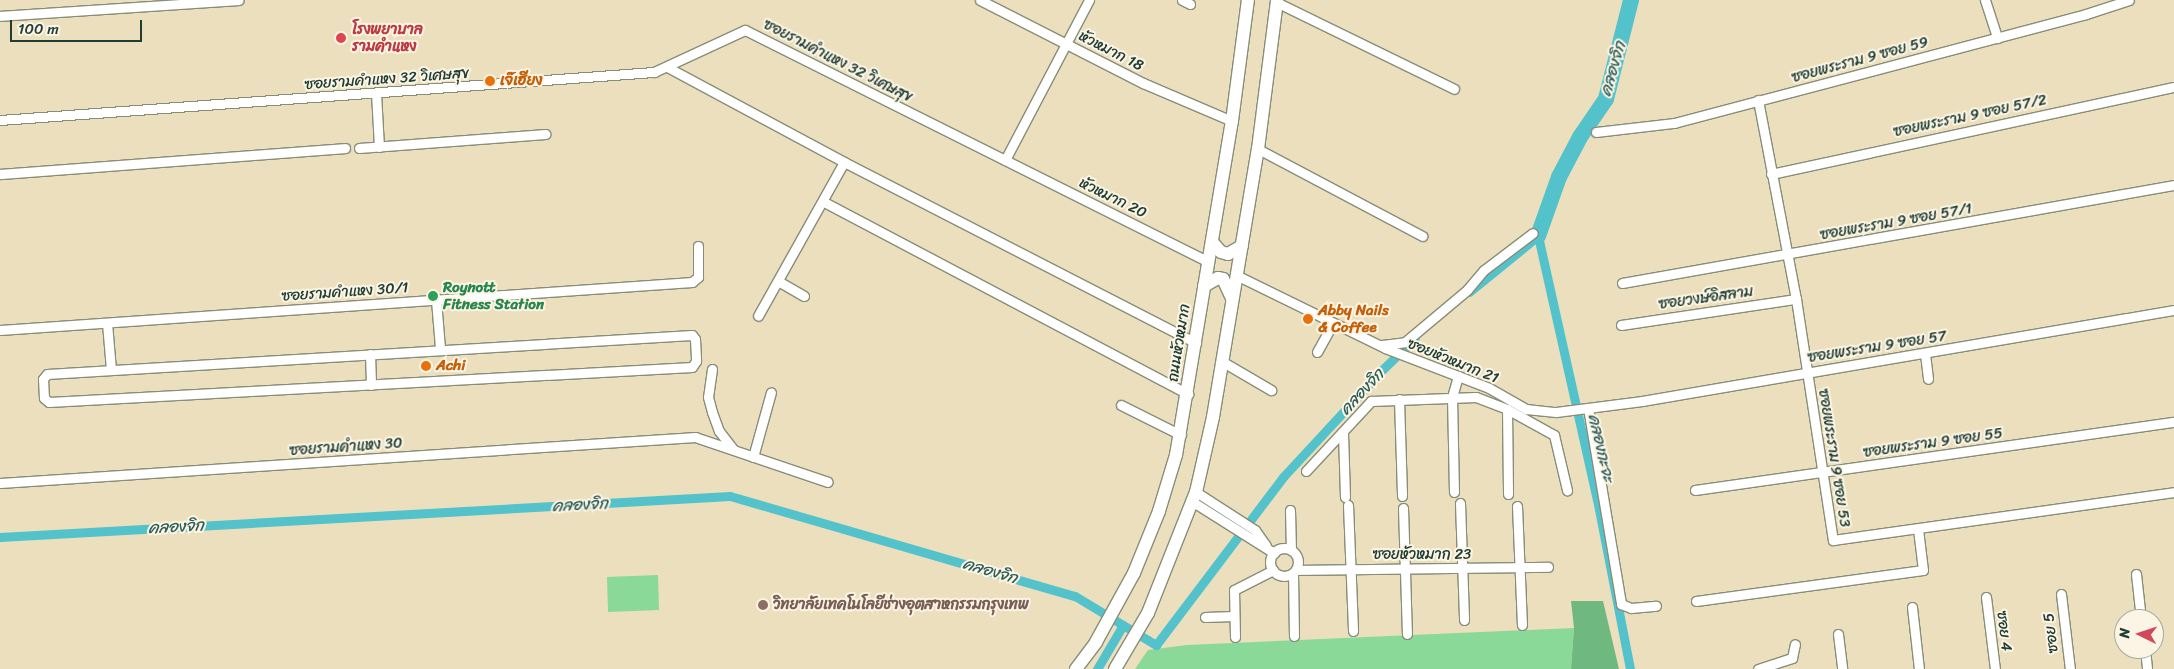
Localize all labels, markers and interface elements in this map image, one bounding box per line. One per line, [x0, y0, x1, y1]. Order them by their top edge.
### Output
scale bar [12, 10, 145, 42]
street label: ซอยรามคำแหง 32 วิเศษสุข [760, 15, 916, 107]
text: 100 m [18, 16, 59, 42]
place label: โรงพยาบาล รามคำแหง [352, 20, 423, 55]
street label: หัวหมาก 18 [1076, 27, 1146, 75]
marker: โรงพยาบาล รามคำแหง [334, 31, 348, 45]
street label: ซอยพระราม 9 ซอย 59 [1790, 33, 1930, 87]
water label: คลองจิก [1596, 40, 1630, 98]
street label: ซอยรามคำแหง 32 วิเศษสุข [304, 64, 470, 94]
place label: เจ๊เฮียง [500, 72, 542, 90]
marker: เจ๊เฮียง [484, 75, 496, 87]
street label: ซอยพระราม 9 ซอย 57/2 [1892, 91, 2048, 141]
street label: หัวหมาก 20 [1076, 174, 1150, 222]
street label: ซอยพระราม 9 ซอย 57/1 [1819, 200, 1973, 244]
place label: Roynott Fitness Station [443, 278, 544, 313]
street label: ซอยรามคำแหง 30/1 [281, 279, 409, 305]
street label: ซอยวงษ์อิสลาม [1658, 282, 1754, 314]
marker: Roynott Fitness Station [427, 290, 439, 302]
place label: Abby Nails & Coffee [1318, 301, 1389, 336]
street label: ถนนหัวหมาก [1164, 303, 1194, 383]
marker: Abby Nails & Coffee [1302, 313, 1314, 325]
street label: ซอยพระราม 9 ซอย 57 [1806, 327, 1948, 367]
street label: ซอยหัวหมาก 21 [1405, 335, 1501, 387]
place label: Achi [436, 357, 465, 375]
marker: Achi [420, 360, 432, 372]
water label: คลองจิก [1336, 365, 1388, 419]
street label: ซอยพระราม 9 ซอย 53 [1814, 388, 1854, 528]
water label: คลองกะจะ [1584, 412, 1618, 484]
street label: ซอยพระราม 9 ซอย 55 [1862, 424, 2004, 462]
street label: ซอยรามคำแหง 30 [289, 434, 403, 460]
water label: คลองจิก [552, 494, 608, 516]
water label: คลองจิก [148, 516, 204, 538]
street label: ซอยหัวหมาก 23 [1373, 546, 1471, 564]
water label: คลองจิก [961, 554, 1019, 588]
place label: วิทยาลัยเทคโนโลยีช่างอุตสาหกรรมกรุงเทพ [773, 596, 1029, 614]
marker: วิทยาลัยเทคโนโลยีช่างอุตสาหกรรมกรุงเทพ [757, 599, 769, 611]
north arrow [2114, 609, 2164, 659]
street label: ซอย 4 [1993, 610, 2015, 652]
street label: ซอย 5 [2040, 612, 2062, 654]
text: N [2112, 627, 2137, 639]

